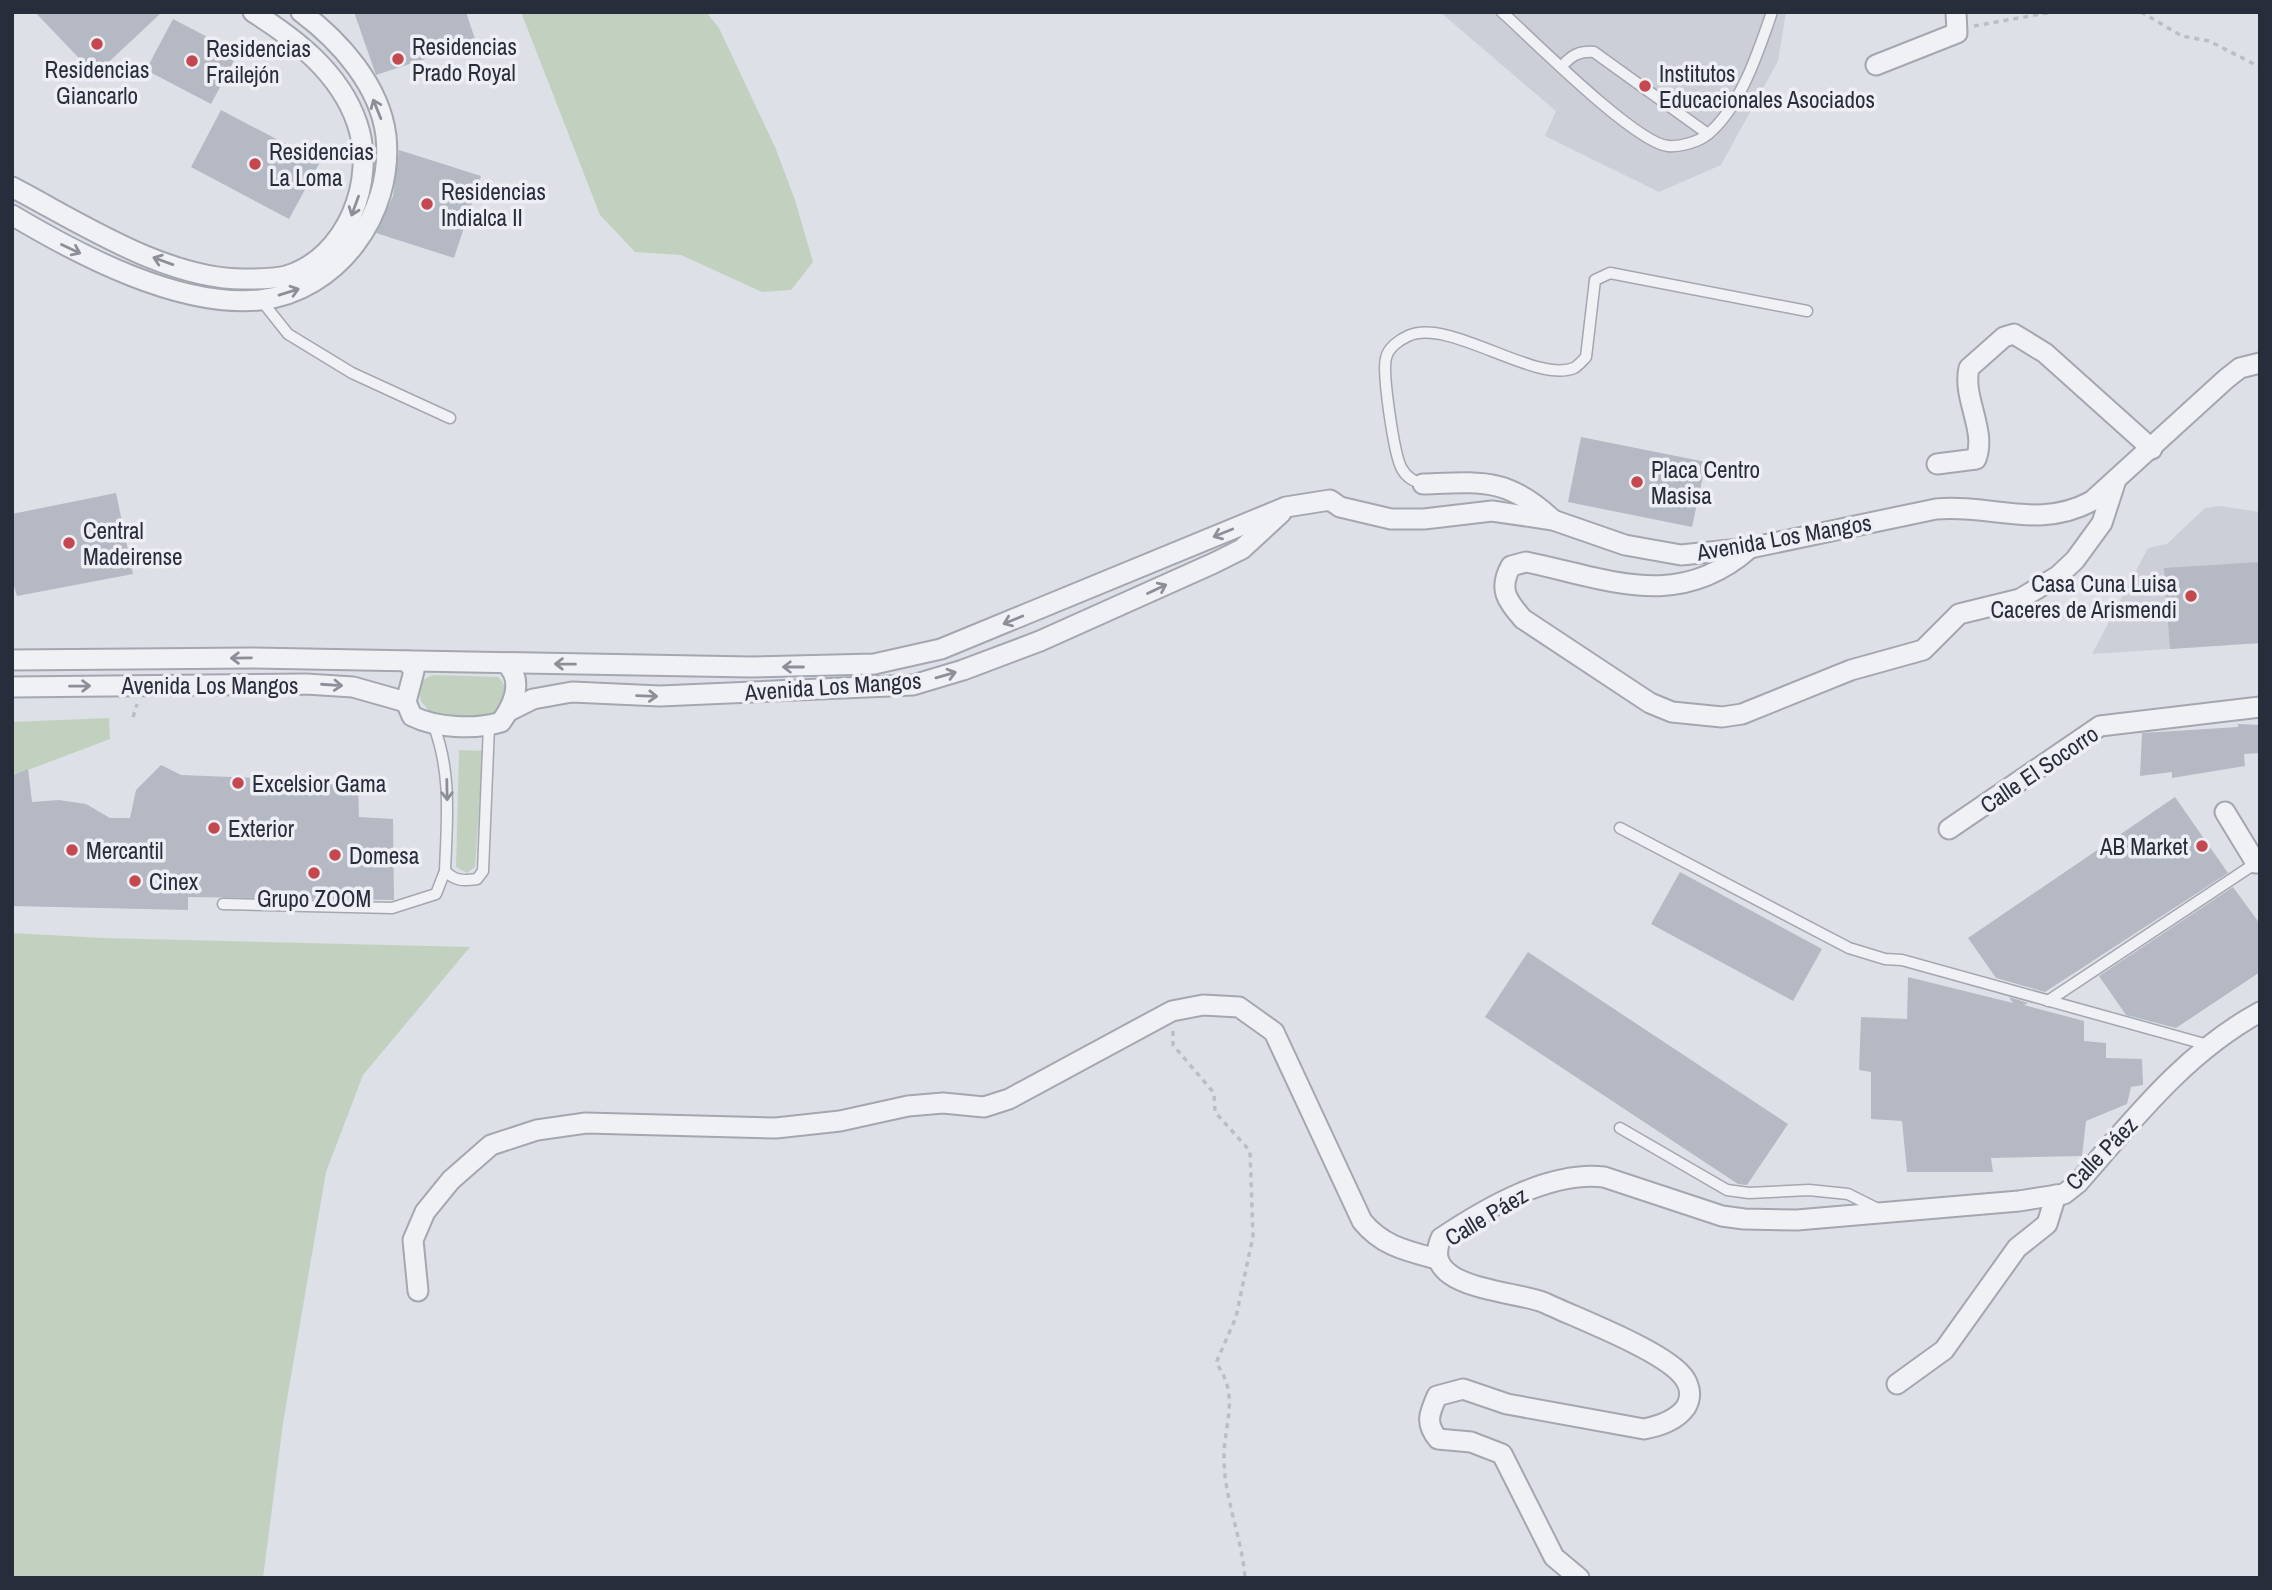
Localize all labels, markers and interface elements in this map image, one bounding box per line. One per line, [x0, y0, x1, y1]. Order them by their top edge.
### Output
place label: Residencias Prado Royal [412, 31, 517, 88]
place label: Residencias Frailejón [206, 33, 311, 90]
marker: Residencias Giancarlo [89, 36, 105, 52]
marker: Residencias Prado Royal [390, 51, 406, 67]
marker: Residencias Frailejón [184, 53, 200, 69]
place label: Residencias Giancarlo [45, 54, 149, 111]
place label: Institutos Educacionales Asociados [1659, 58, 1875, 115]
marker: Institutos Educacionales Asociados [1637, 78, 1653, 94]
one-way arrow [369, 98, 382, 120]
place label: Residencias La Loma [269, 136, 374, 193]
marker: Residencias La Loma [247, 156, 263, 172]
place label: Residencias Indialca II [441, 176, 546, 233]
one-way arrow [348, 194, 360, 216]
marker: Residencias Indialca II [419, 196, 435, 212]
one-way arrow [60, 243, 81, 256]
one-way arrow [152, 254, 174, 266]
one-way arrow [278, 285, 300, 298]
place label: Placa Centro Masisa [1651, 454, 1760, 511]
marker: Placa Centro Masisa [1629, 474, 1645, 490]
street label: Avenida Los Mangos [1693, 506, 1874, 568]
place label: Central Madeirense [83, 515, 183, 572]
one-way arrow [1213, 528, 1235, 541]
marker: Central Madeirense [61, 535, 77, 551]
place label: Casa Cuna Luisa Caceres de Arismendi [1990, 568, 2178, 625]
one-way arrow [1145, 582, 1167, 595]
marker: Casa Cuna Luisa Caceres de Arismendi [2183, 588, 2199, 604]
one-way arrow [1002, 614, 1024, 627]
one-way arrow [230, 652, 253, 665]
one-way arrow [554, 657, 577, 670]
one-way arrow [782, 660, 805, 674]
street label: Avenida Los Mangos [743, 664, 922, 708]
one-way arrow [935, 668, 957, 681]
street label: Avenida Los Mangos [121, 670, 298, 701]
one-way arrow [69, 679, 92, 693]
one-way arrow [321, 679, 343, 692]
one-way arrow [635, 689, 658, 702]
street label: Calle El Socorro [1974, 718, 2104, 820]
place label: Excelsior Gama [252, 768, 387, 799]
marker: Excelsior Gama [230, 775, 246, 791]
one-way arrow [440, 778, 454, 801]
place label: Exterior [228, 813, 295, 844]
marker: Exterior [206, 820, 222, 836]
place label: AB Market [2099, 831, 2188, 862]
place label: Mercantil [86, 835, 164, 866]
marker: AB Market [2194, 838, 2210, 854]
place label: Domesa [349, 840, 420, 871]
marker: Mercantil [64, 842, 80, 858]
marker: Domesa [327, 847, 343, 863]
marker: Grupo ZOOM [306, 865, 322, 881]
place label: Cinex [149, 866, 199, 897]
marker: Cinex [127, 873, 143, 889]
place label: Grupo ZOOM [257, 883, 371, 914]
street label: Calle Páez [2058, 1109, 2144, 1197]
street label: Calle Páez [1439, 1179, 1533, 1253]

